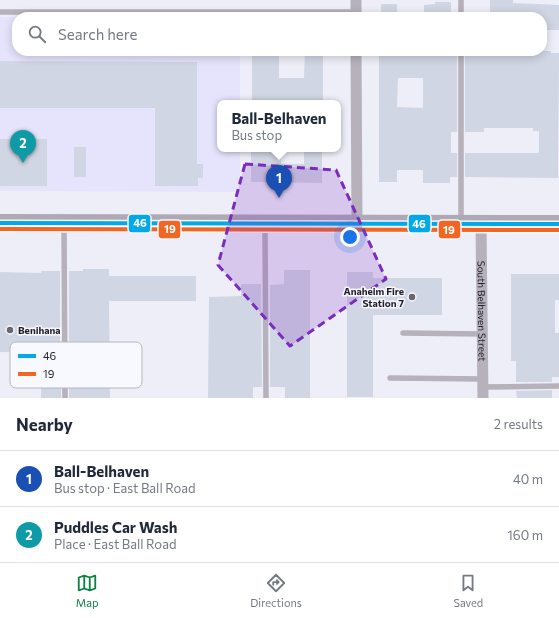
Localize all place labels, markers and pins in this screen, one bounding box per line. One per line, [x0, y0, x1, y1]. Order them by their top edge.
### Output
pin: 2 [10, 130, 36, 163]
pin: 1 [266, 165, 292, 198]
place label: Anaheim Fire Station 7 [343, 285, 405, 309]
marker: Anaheim Fire Station 7 [407, 292, 417, 302]
place label: Benihana [18, 324, 61, 336]
marker: Benihana [5, 325, 15, 335]

